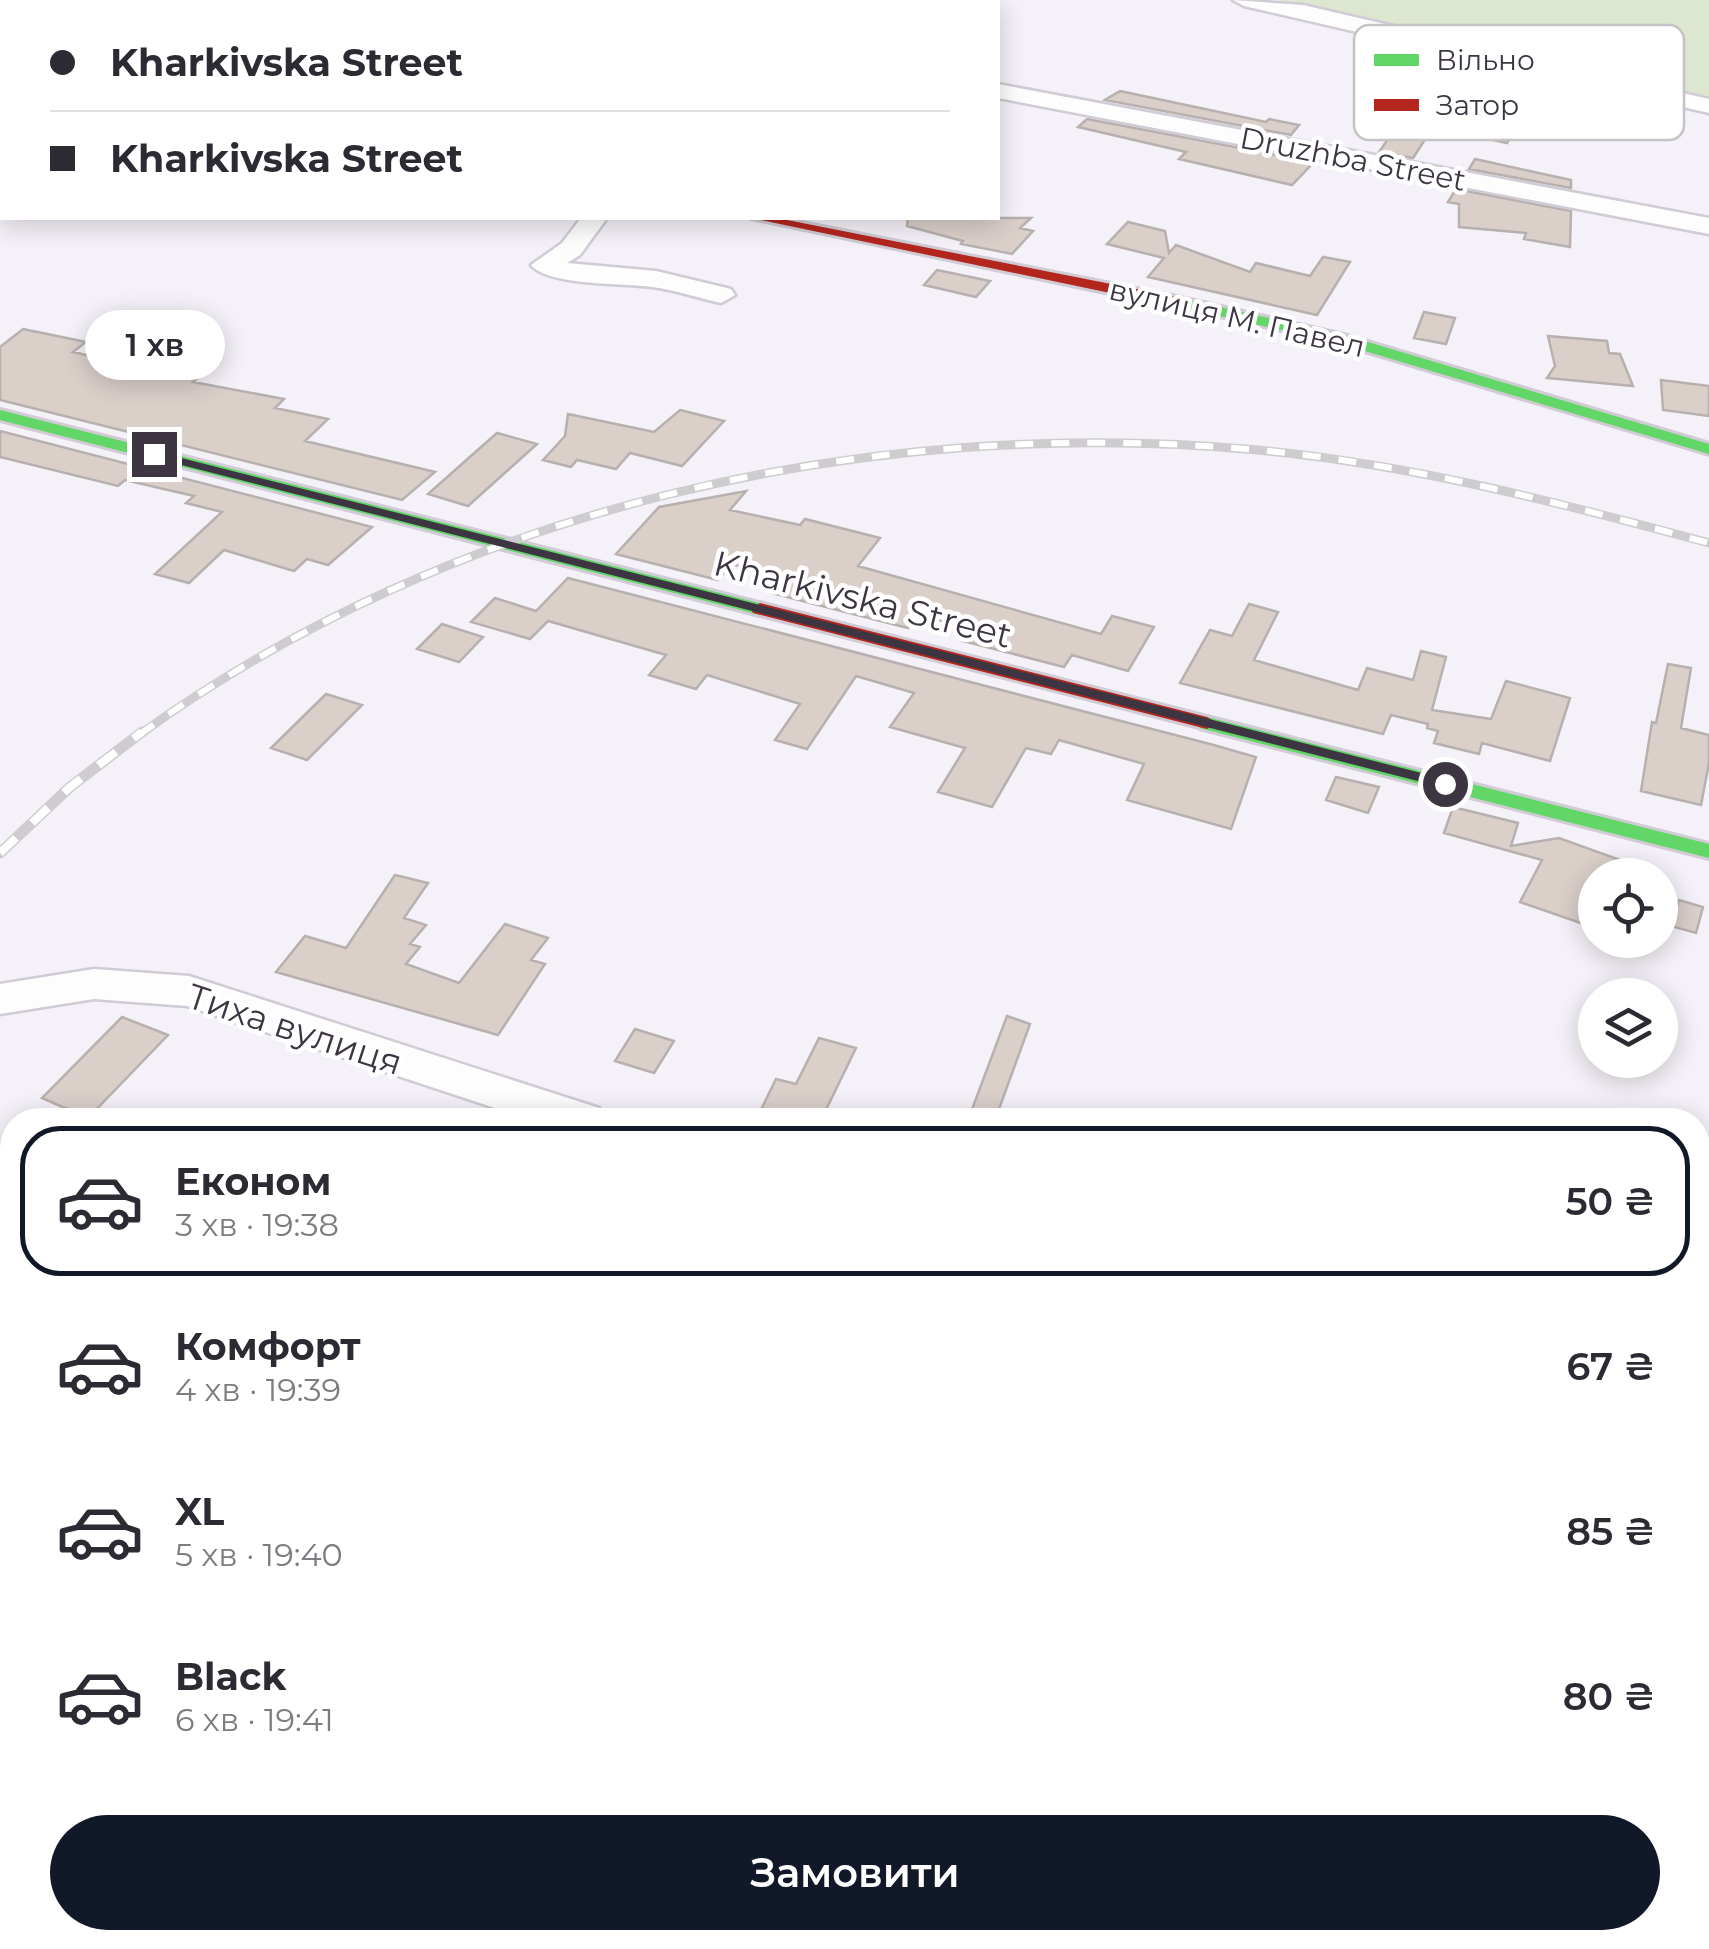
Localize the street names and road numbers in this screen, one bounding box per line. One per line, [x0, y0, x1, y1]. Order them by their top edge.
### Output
street label: Druzhba Street [1237, 119, 1469, 199]
street label: вулиця М. Павел [1106, 271, 1368, 365]
street label: Kharkivska Street [710, 541, 1016, 657]
street label: Тиха вулиця [182, 974, 408, 1084]

